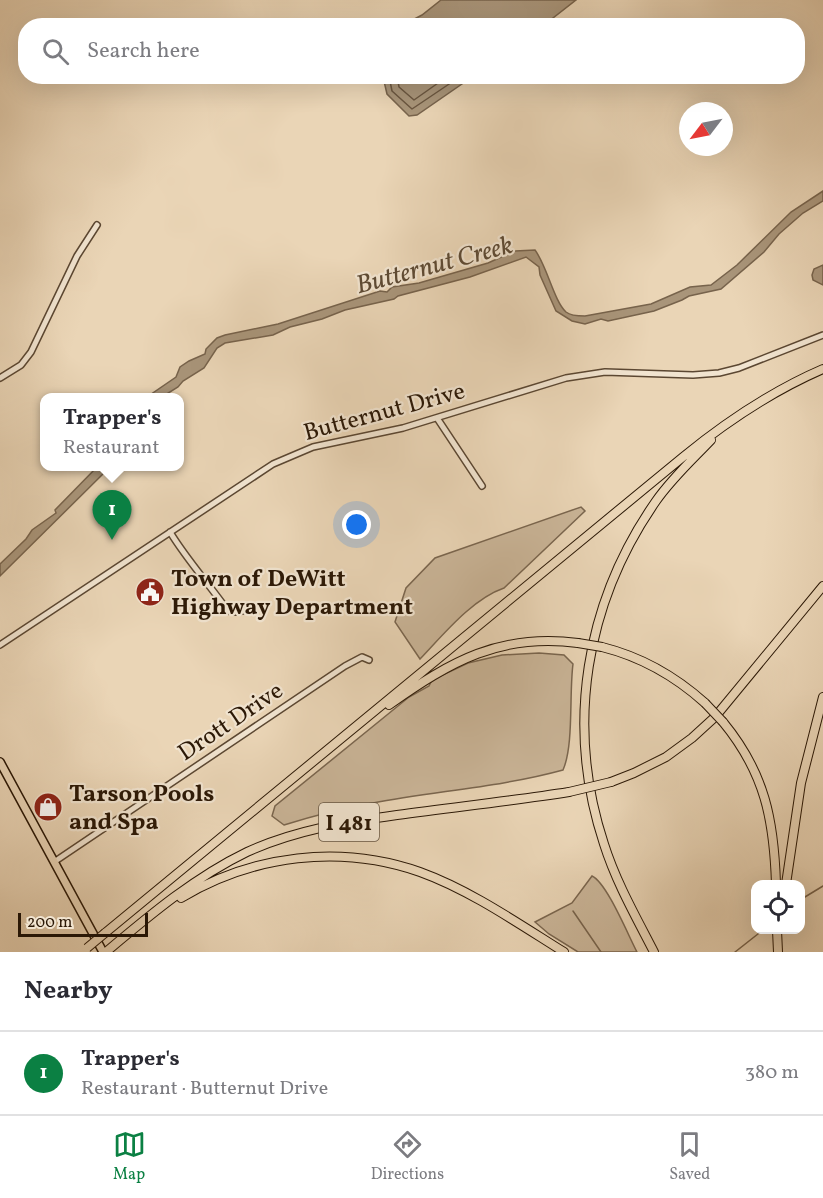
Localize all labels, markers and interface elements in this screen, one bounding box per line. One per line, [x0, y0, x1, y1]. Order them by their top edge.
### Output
search box [18, 18, 805, 84]
icon: search [39, 35, 72, 68]
text: Search here [87, 36, 200, 67]
north arrow [679, 102, 733, 156]
water label: Butternut Creek [352, 228, 517, 304]
street label: Butternut Drive [300, 375, 469, 451]
popup [40, 393, 184, 471]
text: Trapper's [63, 403, 161, 434]
text: Restaurant [63, 434, 160, 462]
pin: 1 [92, 490, 132, 540]
your location [342, 510, 371, 539]
place label: Town of DeWitt Highway Department [171, 563, 413, 625]
public building icon: Town of DeWitt Highway Department [134, 576, 166, 608]
street label: Drott Drive [172, 675, 291, 770]
place label: Tarson Pools and Spa [69, 778, 214, 840]
shop icon: Tarson Pools and Spa [32, 791, 64, 823]
road number: I 481 [319, 803, 379, 841]
map controls [751, 880, 805, 934]
button: locate [751, 880, 805, 934]
scale bar [18, 910, 148, 938]
text: 200 m [27, 912, 72, 934]
text: Nearby [24, 973, 113, 1009]
text: Trapper's [81, 1044, 180, 1075]
text: 1 [39, 1059, 48, 1087]
text: 380 m [745, 1059, 799, 1087]
text: Restaurant · Butternut Drive [81, 1075, 328, 1103]
tab: Map [113, 1128, 146, 1186]
tab: Directions [371, 1128, 444, 1186]
tab: Saved [669, 1128, 710, 1186]

